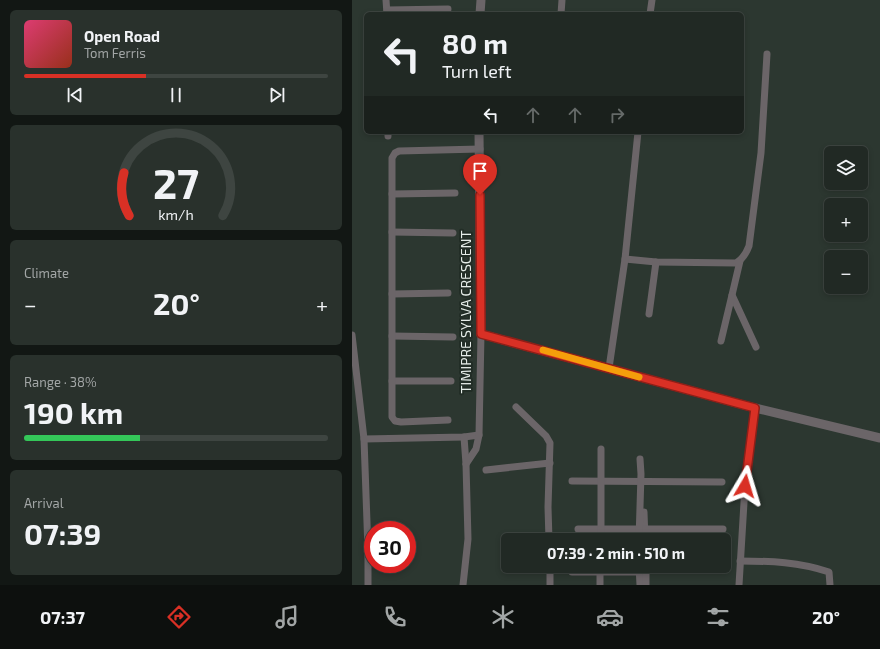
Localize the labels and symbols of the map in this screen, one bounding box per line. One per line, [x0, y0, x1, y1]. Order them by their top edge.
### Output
pin [463, 154, 497, 195]
street label: TIMIPRE SYLVA CRESCENT [457, 230, 474, 394]
position arrow [724, 465, 766, 507]
speed limit sign: 30 [364, 521, 416, 573]

